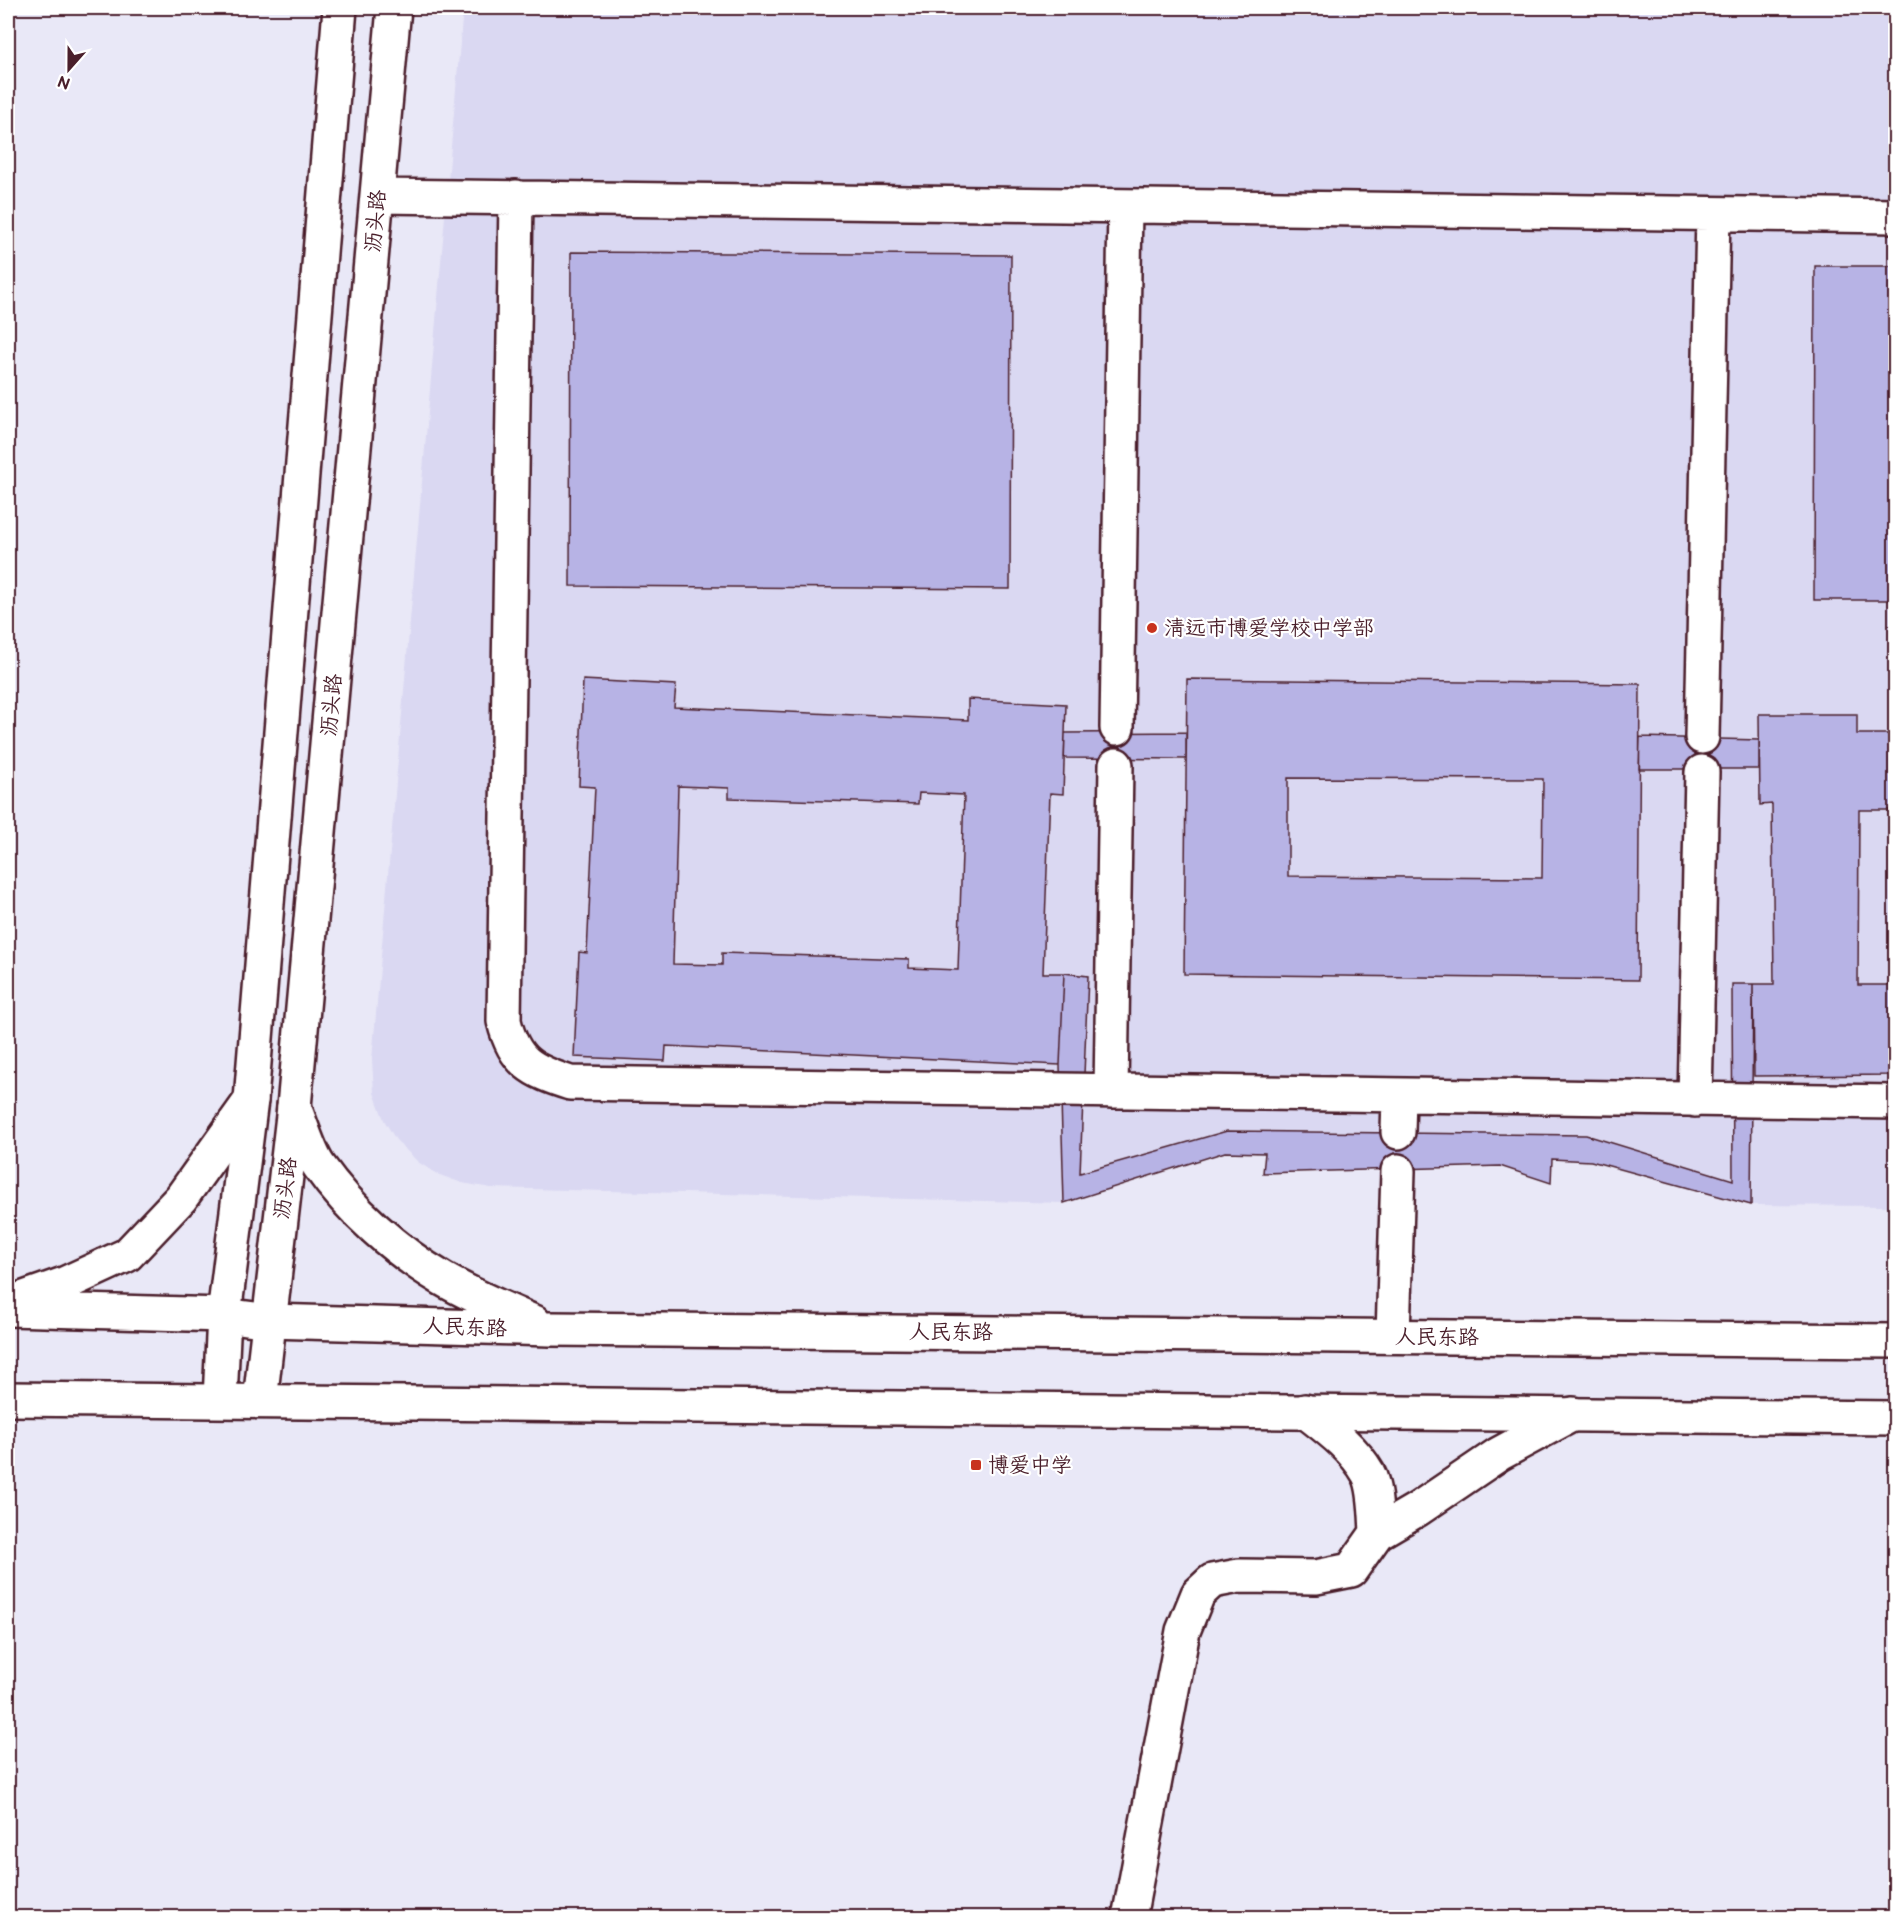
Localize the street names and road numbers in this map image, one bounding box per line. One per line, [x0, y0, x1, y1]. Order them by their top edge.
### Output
street label: 沥头路 [360, 189, 391, 254]
street label: 沥头路 [316, 673, 347, 738]
street label: 沥头路 [269, 1155, 302, 1221]
street label: 人民东路 [423, 1314, 507, 1341]
street label: 人民东路 [909, 1320, 993, 1345]
street label: 人民东路 [1395, 1325, 1479, 1350]

